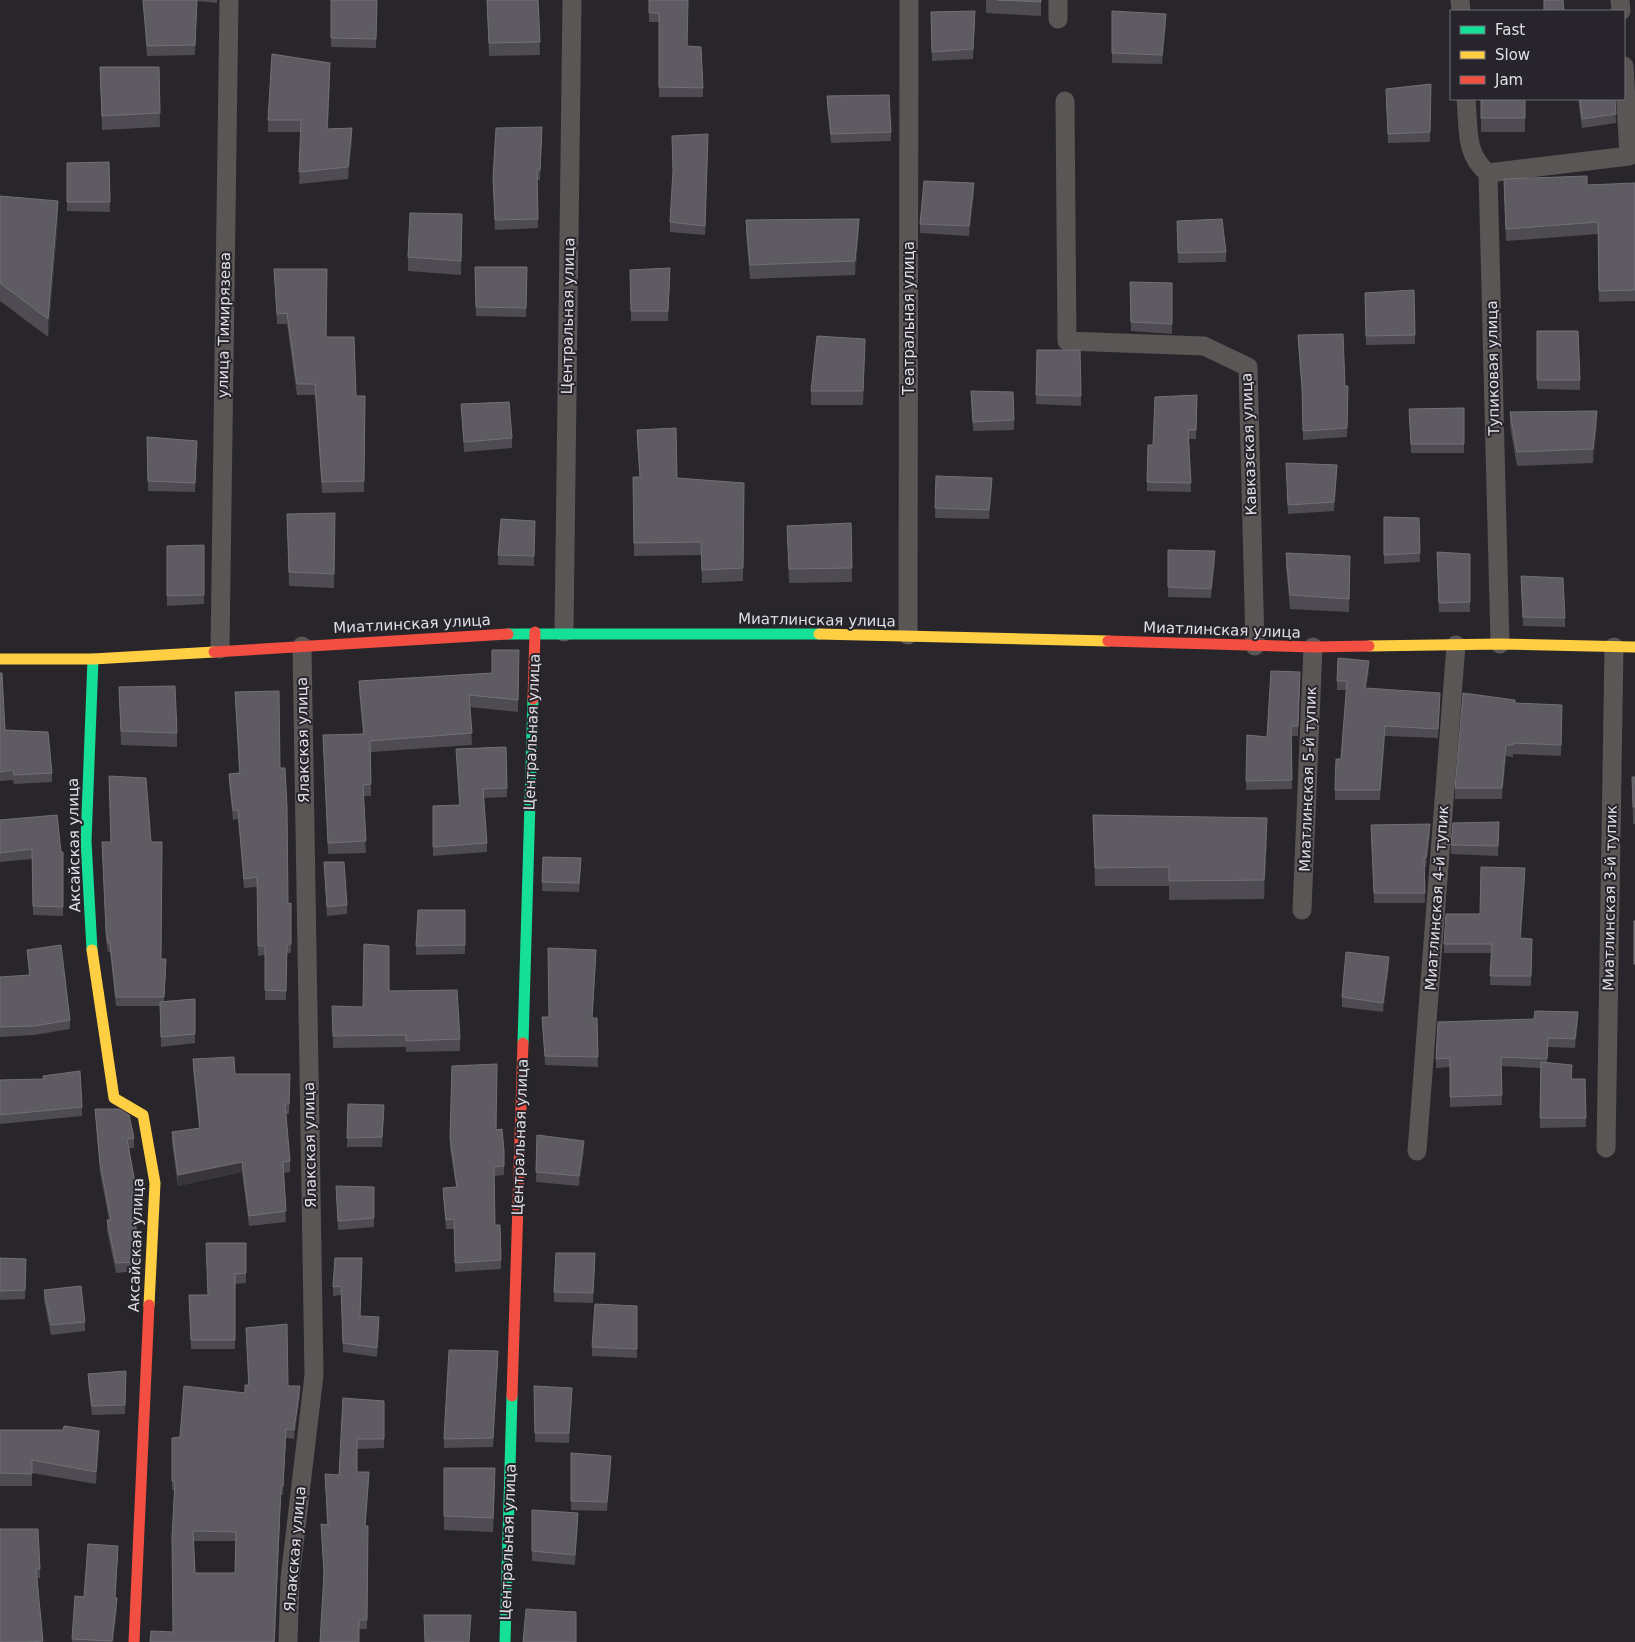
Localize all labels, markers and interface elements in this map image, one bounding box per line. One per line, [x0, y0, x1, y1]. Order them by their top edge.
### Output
legend [1450, 10, 1625, 100]
text: Fast [1495, 21, 1525, 39]
text: Slow [1495, 46, 1530, 64]
text: Jam [1494, 71, 1523, 89]
street label: Центральная улица [558, 237, 578, 395]
street label: Театральная улица [900, 241, 918, 396]
street label: улица Тимирязева [214, 252, 234, 398]
street label: Тупиковая улица [1483, 300, 1503, 437]
street label: Кавказская улица [1238, 372, 1260, 516]
street label: Миатлинская улица [738, 610, 896, 630]
street label: Миатлинская улица [333, 611, 491, 637]
street label: Миатлинская улица [1143, 618, 1301, 642]
street label: Центральная улица [520, 653, 544, 811]
street label: Ялакская улица [293, 677, 313, 803]
street label: Миатлинская 5-й тупик [1296, 686, 1320, 872]
street label: Аксайская улица [64, 778, 84, 912]
street label: Миатлинская 4-й тупик [1422, 805, 1452, 991]
street label: Миатлинская 3-й тупик [1599, 805, 1621, 991]
street label: Центральная улица [508, 1058, 532, 1216]
street label: Ялакская улица [300, 1082, 320, 1208]
street label: Аксайская улица [125, 1178, 147, 1312]
street label: Центральная улица [496, 1463, 520, 1621]
street label: Ялакская улица [281, 1485, 309, 1613]

